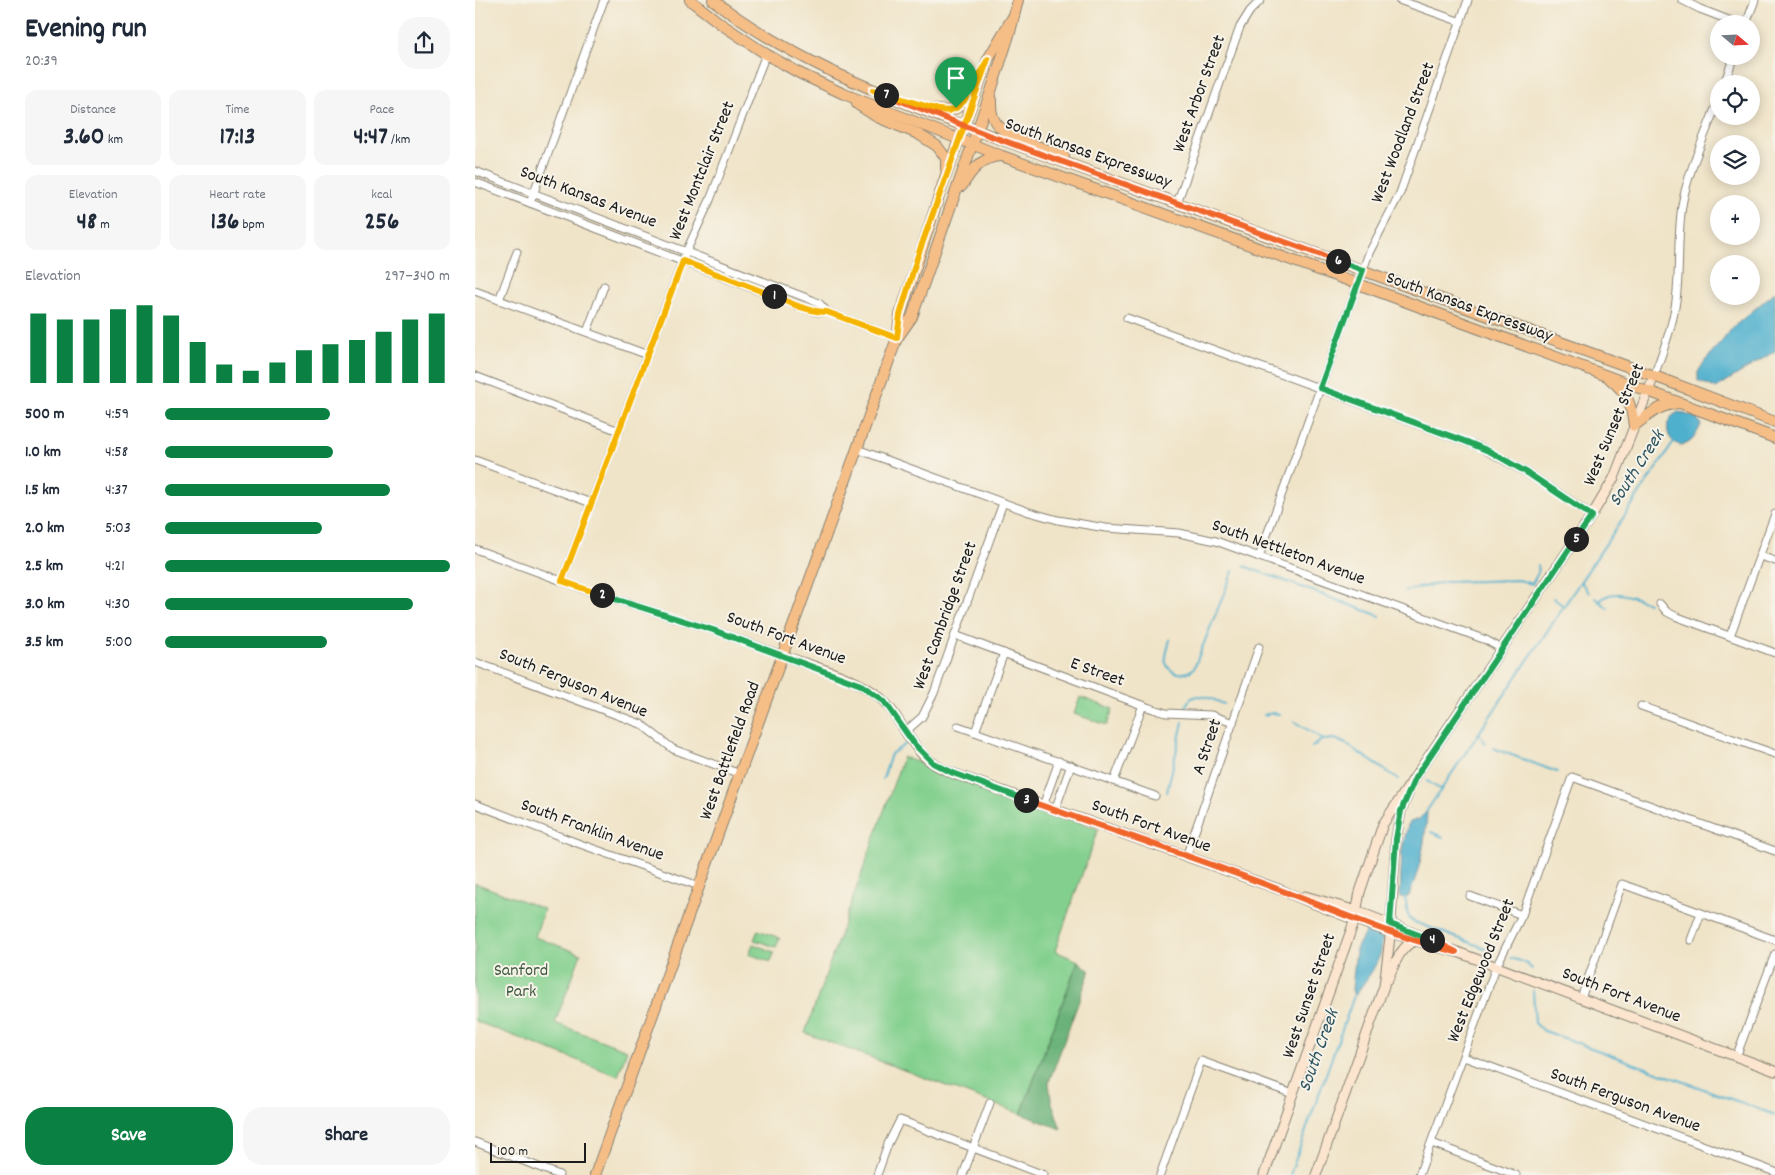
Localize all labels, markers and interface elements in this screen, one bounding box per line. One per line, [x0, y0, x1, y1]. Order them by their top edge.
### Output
text: Evening run [25, 11, 147, 51]
north arrow [1710, 15, 1760, 65]
map controls [1710, 15, 1760, 305]
button: share [398, 17, 450, 69]
street label: West Arbor Street [1167, 31, 1233, 156]
text: 20:39 [25, 50, 58, 73]
pin [935, 57, 977, 108]
street label: West Woodland Street [1366, 59, 1442, 207]
icon: arrive [942, 64, 970, 92]
button: locate [1710, 75, 1760, 125]
pin: 7 [873, 82, 899, 108]
text: 7 [884, 85, 889, 105]
street label: West Montclair Street [664, 97, 742, 244]
text: Distance [70, 100, 116, 120]
text: Time [226, 100, 249, 120]
text: Pace [369, 100, 394, 120]
street label: South Kansas Expressway [1001, 112, 1176, 196]
text: 3.60 [63, 120, 104, 156]
text: 17:13 [220, 120, 255, 156]
text: 4:47 [353, 120, 388, 156]
text: km [104, 130, 123, 150]
text: /km [388, 130, 410, 150]
button: layers [1710, 135, 1760, 185]
street label: South Kansas Avenue [516, 160, 660, 236]
text: Elevation [69, 185, 118, 205]
text: Heart rate [209, 185, 266, 205]
text: kcal [371, 185, 392, 205]
button: + [1710, 195, 1760, 245]
text: 48 [77, 205, 97, 241]
text: 136 [210, 205, 239, 241]
text: 256 [364, 205, 399, 241]
text: m [97, 215, 110, 235]
text: bpm [239, 215, 265, 235]
pin: 6 [1325, 248, 1351, 274]
text: 6 [1335, 251, 1342, 271]
button: − [1710, 255, 1760, 305]
text: Elevation [25, 265, 81, 288]
text: 297–340 m [384, 265, 450, 288]
street label: South Kansas Expressway [1382, 266, 1557, 350]
pin: 1 [761, 284, 787, 308]
text: 1 [773, 286, 776, 306]
street label: West Sunset Street [1578, 360, 1652, 490]
text: 500 m [25, 403, 65, 426]
text: 4:59 [105, 403, 129, 426]
water label: South Creek [1603, 424, 1674, 512]
text: 1.0 km [25, 441, 61, 464]
text: 4:58 [105, 441, 128, 464]
text: 1.5 km [25, 479, 60, 502]
text: 4:37 [105, 479, 128, 502]
street label: South Nettleton Avenue [1208, 514, 1368, 592]
text: 2.0 km [25, 517, 65, 540]
text: 5:03 [105, 517, 131, 540]
pin: 5 [1563, 526, 1589, 552]
text: 5 [1573, 529, 1580, 549]
street label: West Cambridge Street [908, 538, 985, 694]
text: 2.5 km [25, 555, 63, 578]
text: 4:21 [105, 555, 125, 578]
pin: 2 [589, 582, 615, 608]
text: 2 [599, 585, 606, 605]
text: 3.0 km [25, 593, 65, 616]
text: 4:30 [105, 593, 130, 616]
street label: South Fort Avenue [723, 606, 849, 672]
text: 3.5 km [25, 631, 63, 654]
text: 5:00 [105, 631, 133, 654]
street label: South Ferguson Avenue [495, 643, 651, 725]
street label: E Street [1066, 652, 1128, 694]
street label: West Battlefield Road [694, 678, 768, 824]
street label: A Street [1187, 715, 1229, 778]
pin: 3 [1013, 788, 1039, 812]
text: 3 [1023, 790, 1030, 810]
street label: South Franklin Avenue [517, 793, 667, 869]
street label: South Fort Avenue [1088, 794, 1214, 860]
street label: West Edgewood Street [1442, 895, 1522, 1047]
pin: 4 [1419, 928, 1445, 952]
street label: West Sunset Street [1277, 930, 1343, 1062]
text: 4 [1430, 930, 1435, 950]
park label: Sanford Park [494, 959, 548, 1005]
street label: South Fort Avenue [1558, 962, 1684, 1030]
water label: South Creek [1293, 1004, 1348, 1096]
street label: South Ferguson Avenue [1546, 1062, 1704, 1140]
button: Save [25, 1107, 233, 1165]
button: Share [243, 1107, 450, 1165]
scale bar [490, 1140, 586, 1163]
text: 100 m [497, 1142, 528, 1162]

